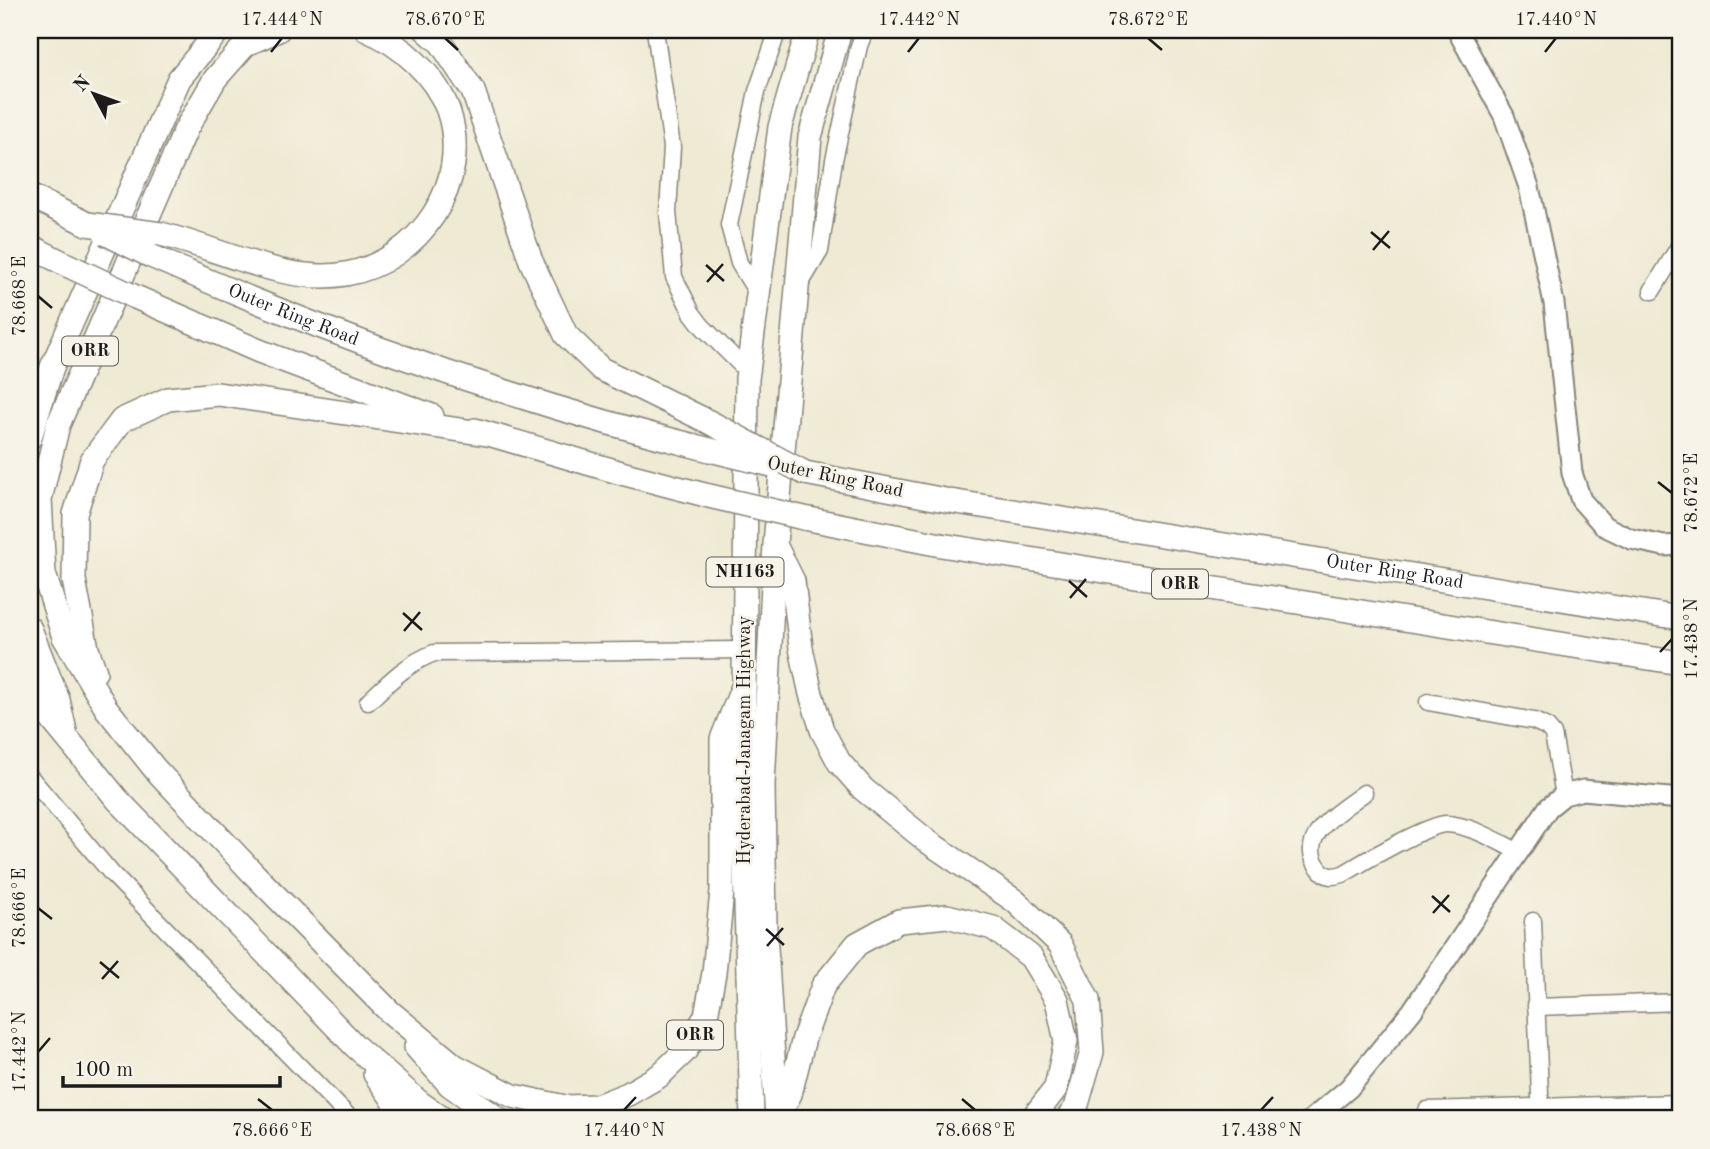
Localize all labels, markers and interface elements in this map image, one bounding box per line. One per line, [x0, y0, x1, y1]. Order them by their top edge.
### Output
text: 17.444°N [241, 11, 323, 29]
text: 78.670°E [405, 11, 485, 29]
text: 17.442°N [878, 11, 960, 29]
text: 78.672°E [1108, 11, 1188, 29]
text: 17.440°N [1515, 11, 1597, 29]
north arrow [60, 60, 130, 130]
text: N [71, 72, 95, 96]
text: 78.668°E [11, 256, 29, 336]
street label: Outer Ring Road [225, 281, 361, 350]
road number: ORR [62, 337, 118, 366]
text: 78.672°E [1683, 453, 1701, 533]
street label: Outer Ring Road [765, 454, 905, 502]
street label: Outer Ring Road [1325, 552, 1465, 593]
road number: NH163 [706, 558, 784, 586]
road number: ORR [1152, 570, 1208, 598]
text: 17.438°N [1683, 598, 1701, 680]
street label: Hyderabad-Janagam Highway [736, 615, 755, 865]
text: 78.666°E [11, 868, 29, 948]
text: 17.442°N [11, 1011, 29, 1093]
road number: ORR [667, 1020, 723, 1050]
scale bar [63, 1044, 280, 1088]
text: 100 m [74, 1060, 133, 1081]
text: 78.666°E [232, 1122, 312, 1140]
text: 17.440°N [583, 1122, 665, 1140]
text: 78.668°E [935, 1122, 1015, 1140]
text: 17.438°N [1220, 1122, 1302, 1140]

